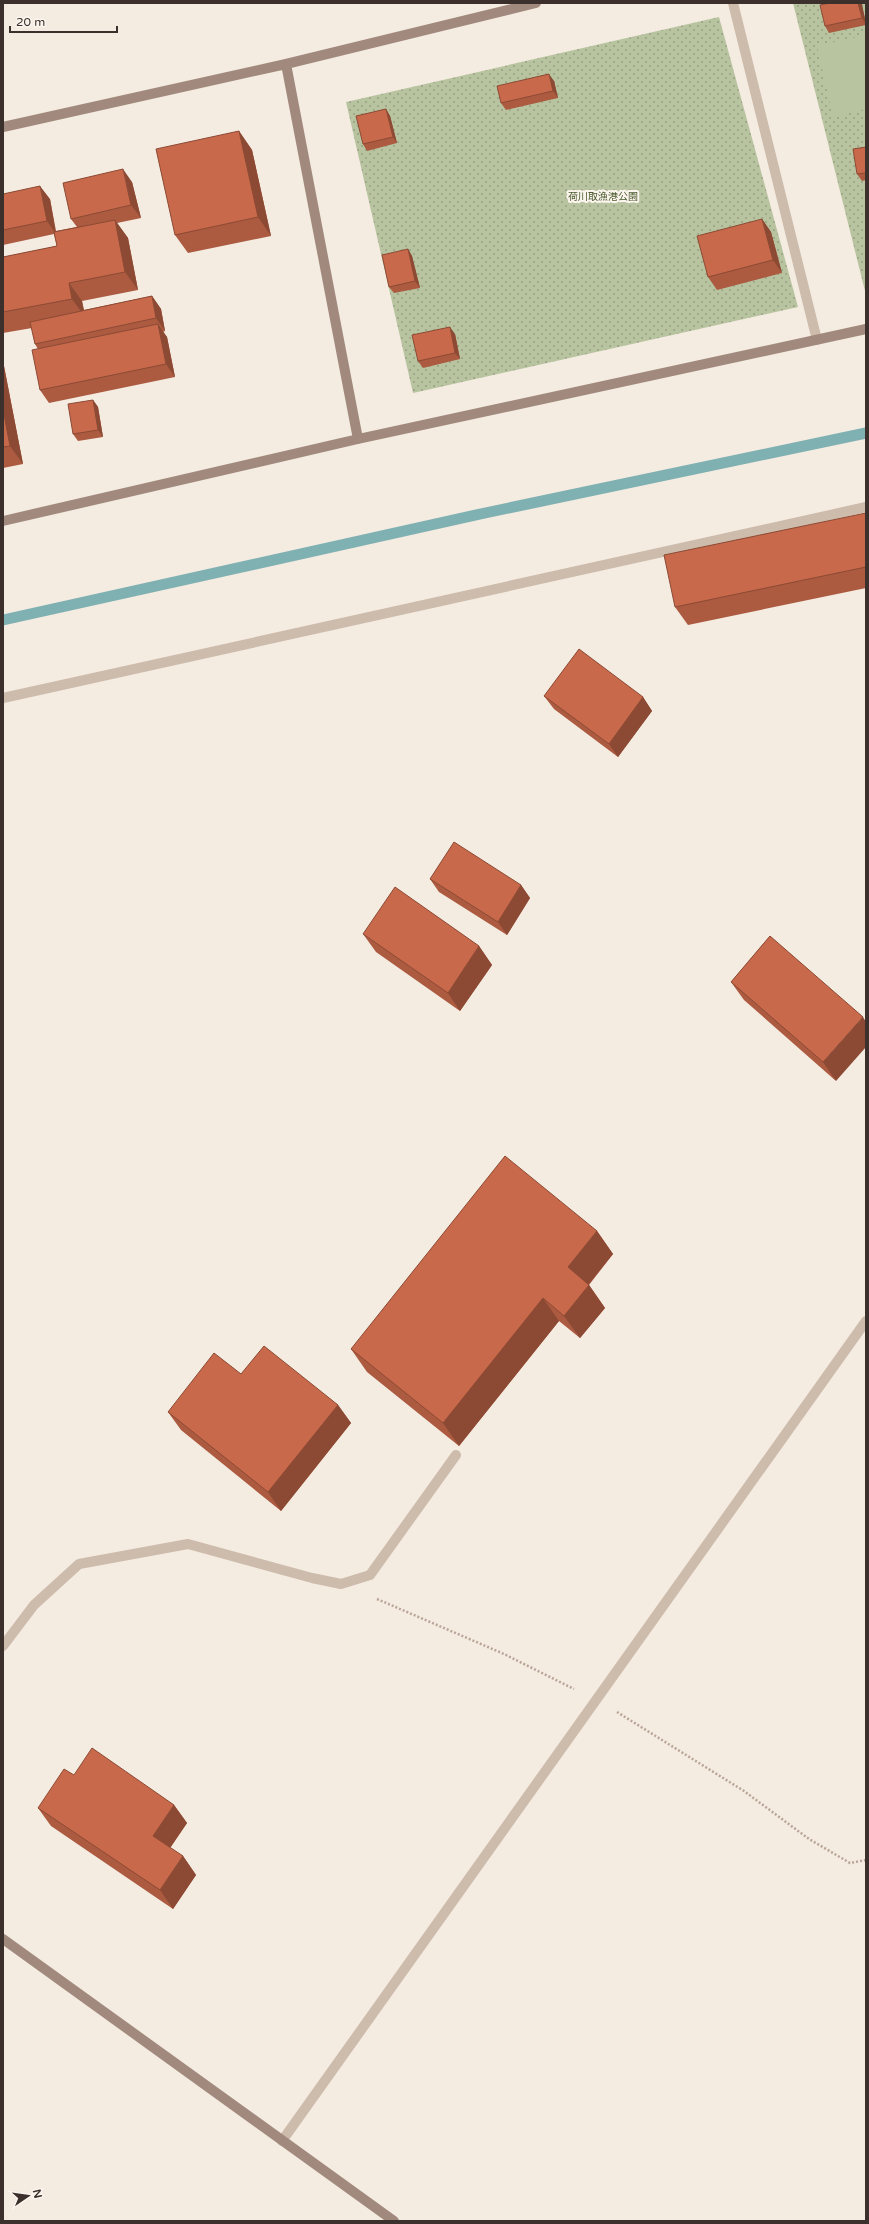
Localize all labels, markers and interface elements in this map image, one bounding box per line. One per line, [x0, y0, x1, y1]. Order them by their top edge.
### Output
scale bar [10, 8, 117, 34]
text: 20 m [16, 15, 45, 29]
park label: 荷川取漁港公園 [568, 191, 638, 203]
north arrow [8, 2176, 48, 2216]
text: N [30, 2188, 45, 2200]

